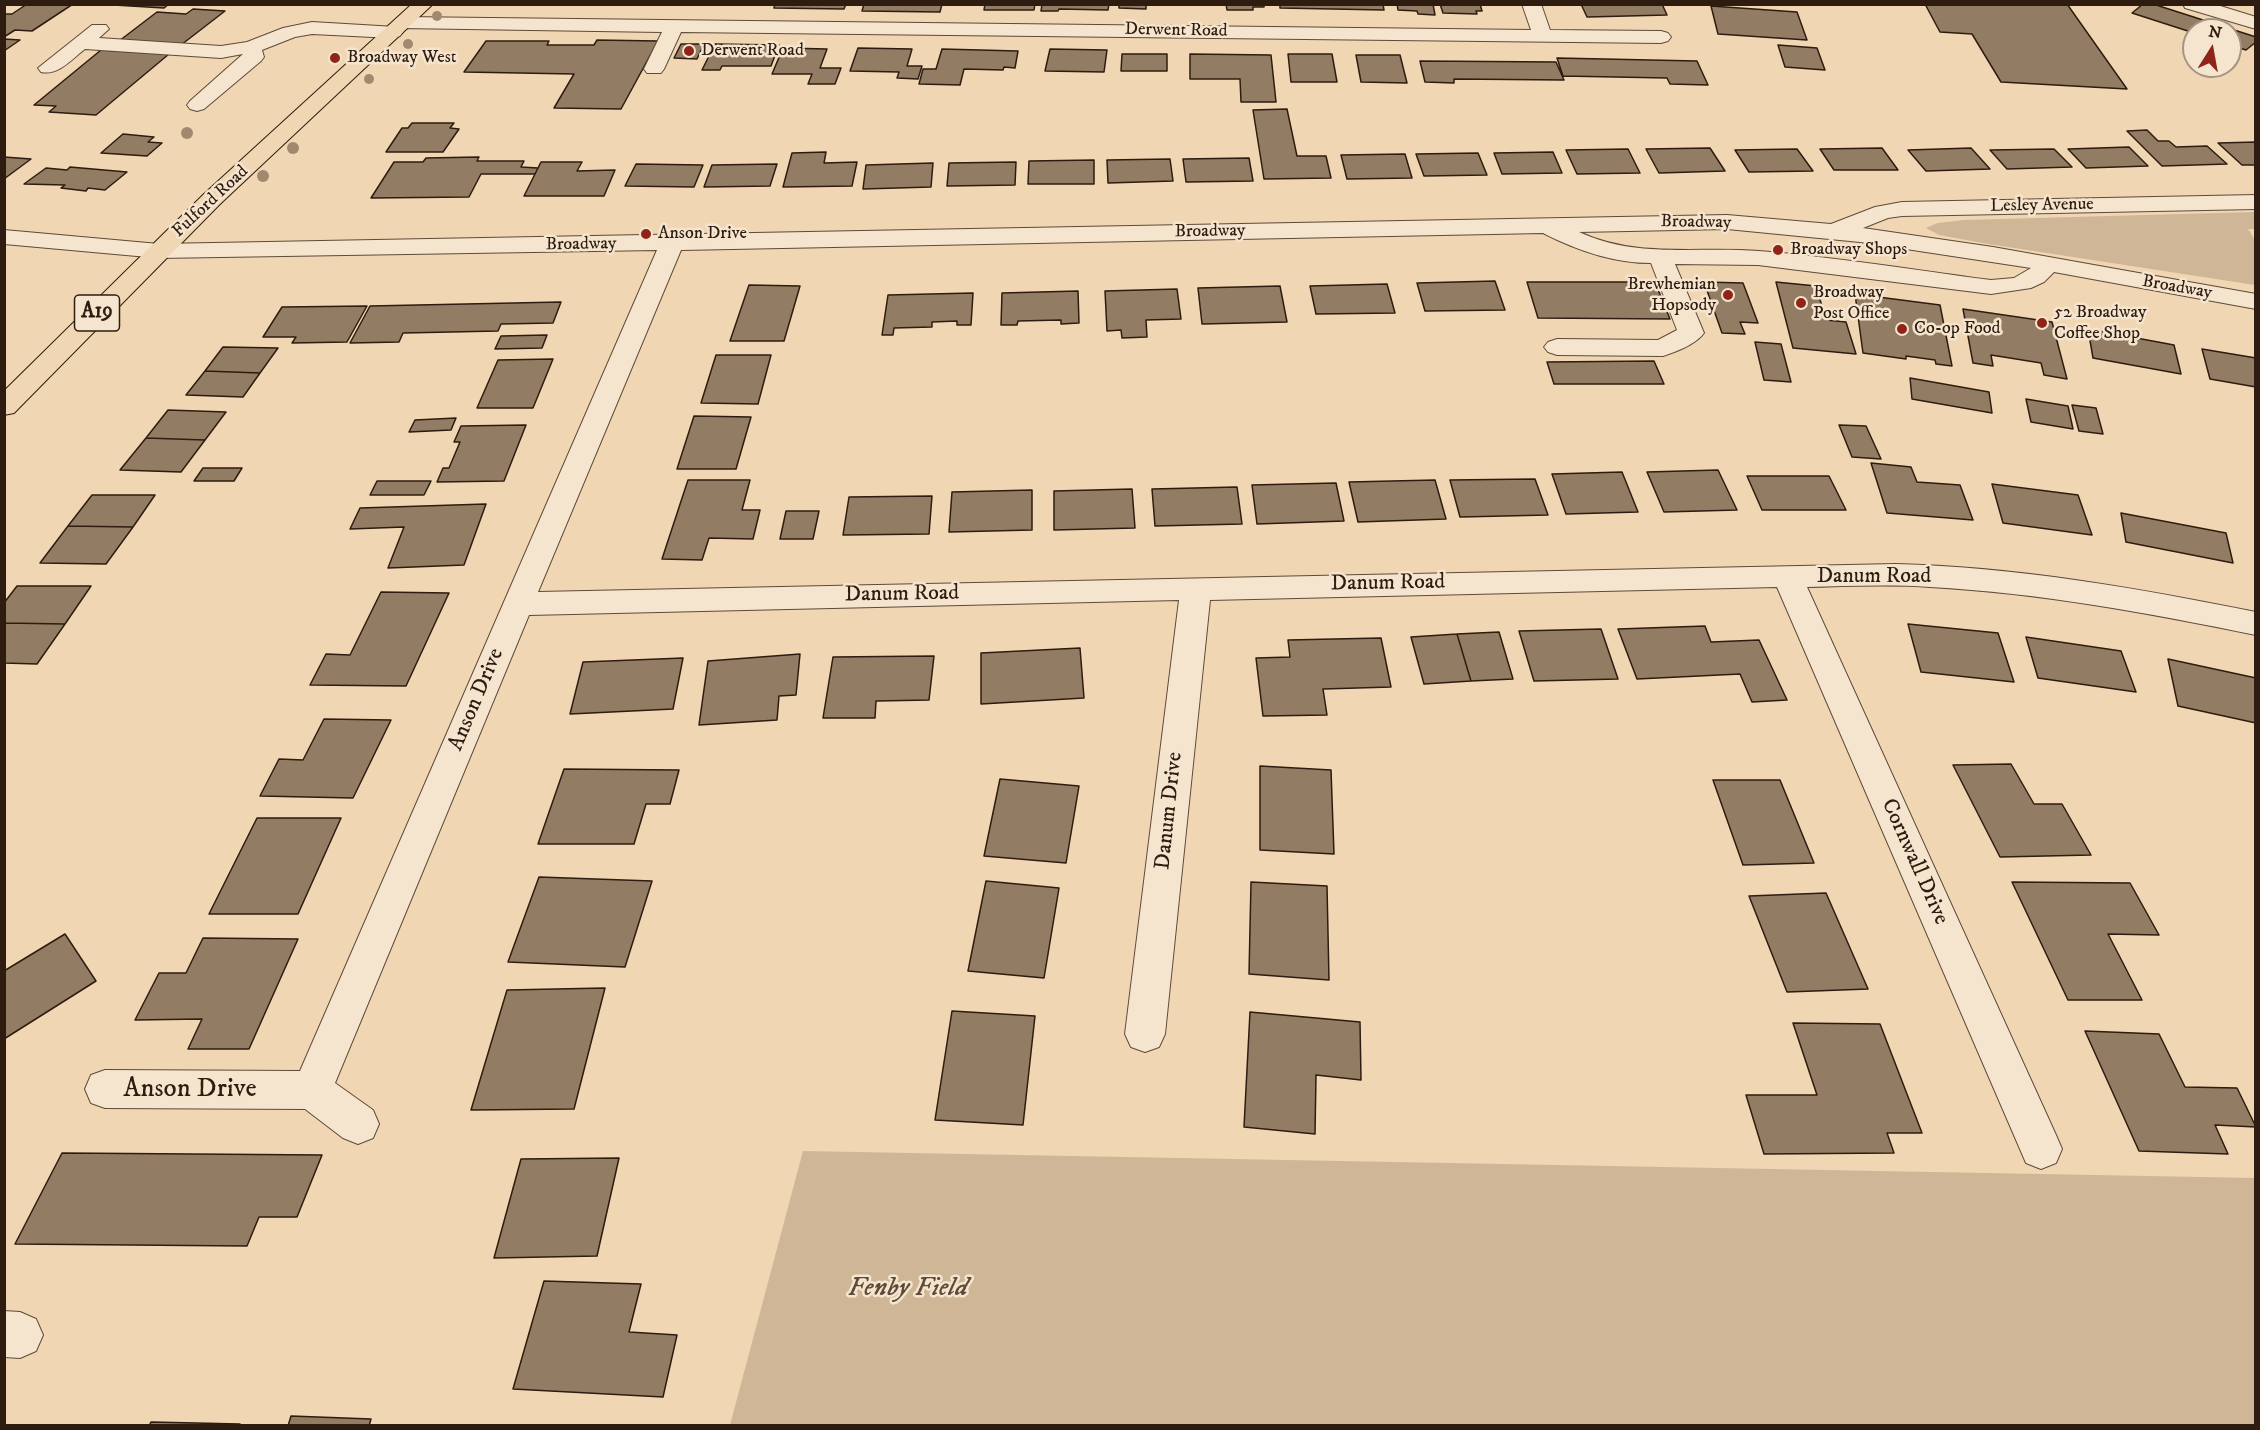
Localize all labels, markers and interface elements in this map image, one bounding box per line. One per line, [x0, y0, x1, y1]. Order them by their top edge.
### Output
north arrow [2182, 18, 2242, 78]
street label: Derwent Road [1124, 19, 1228, 43]
text: N [2207, 21, 2223, 43]
place label: Derwent Road [701, 40, 804, 62]
marker: Derwent Road [682, 44, 696, 58]
place label: Broadway West [347, 47, 457, 69]
marker: Broadway West [328, 51, 342, 65]
street label: Fulford Road [169, 161, 253, 243]
street label: Lesley Avenue [1990, 194, 2094, 218]
street label: Broadway [1660, 212, 1732, 234]
street label: Broadway [1174, 221, 1246, 243]
place label: Anson Drive [658, 223, 747, 245]
marker: Anson Drive [639, 227, 653, 241]
street label: Broadway [545, 234, 617, 256]
place label: Broadway Shops [1790, 239, 1907, 261]
marker: Broadway Shops [1771, 243, 1785, 257]
street label: Broadway [2140, 271, 2214, 305]
place label: Brewhemian Hopsody [1627, 274, 1716, 316]
place label: Broadway Post Office [1813, 282, 1889, 324]
marker: Brewhemian Hopsody [1721, 288, 1735, 302]
road number: A19 [74, 295, 120, 331]
marker: Broadway Post Office [1794, 296, 1808, 310]
place label: 52 Broadway Coffee Shop [2054, 302, 2147, 344]
marker: 52 Broadway Coffee Shop [2035, 316, 2049, 330]
place label: Co-op Food [1914, 318, 2001, 340]
marker: Co-op Food [1895, 322, 1909, 336]
street label: Danum Road [1817, 564, 1931, 590]
street label: Danum Road [1331, 570, 1445, 598]
street label: Danum Road [845, 581, 959, 609]
street label: Anson Drive [444, 645, 510, 755]
street label: Danum Drive [1151, 751, 1189, 871]
street label: Cornwall Drive [1874, 795, 1954, 929]
street label: Anson Drive [123, 1074, 257, 1106]
park label: Fenby Field [848, 1273, 968, 1305]

